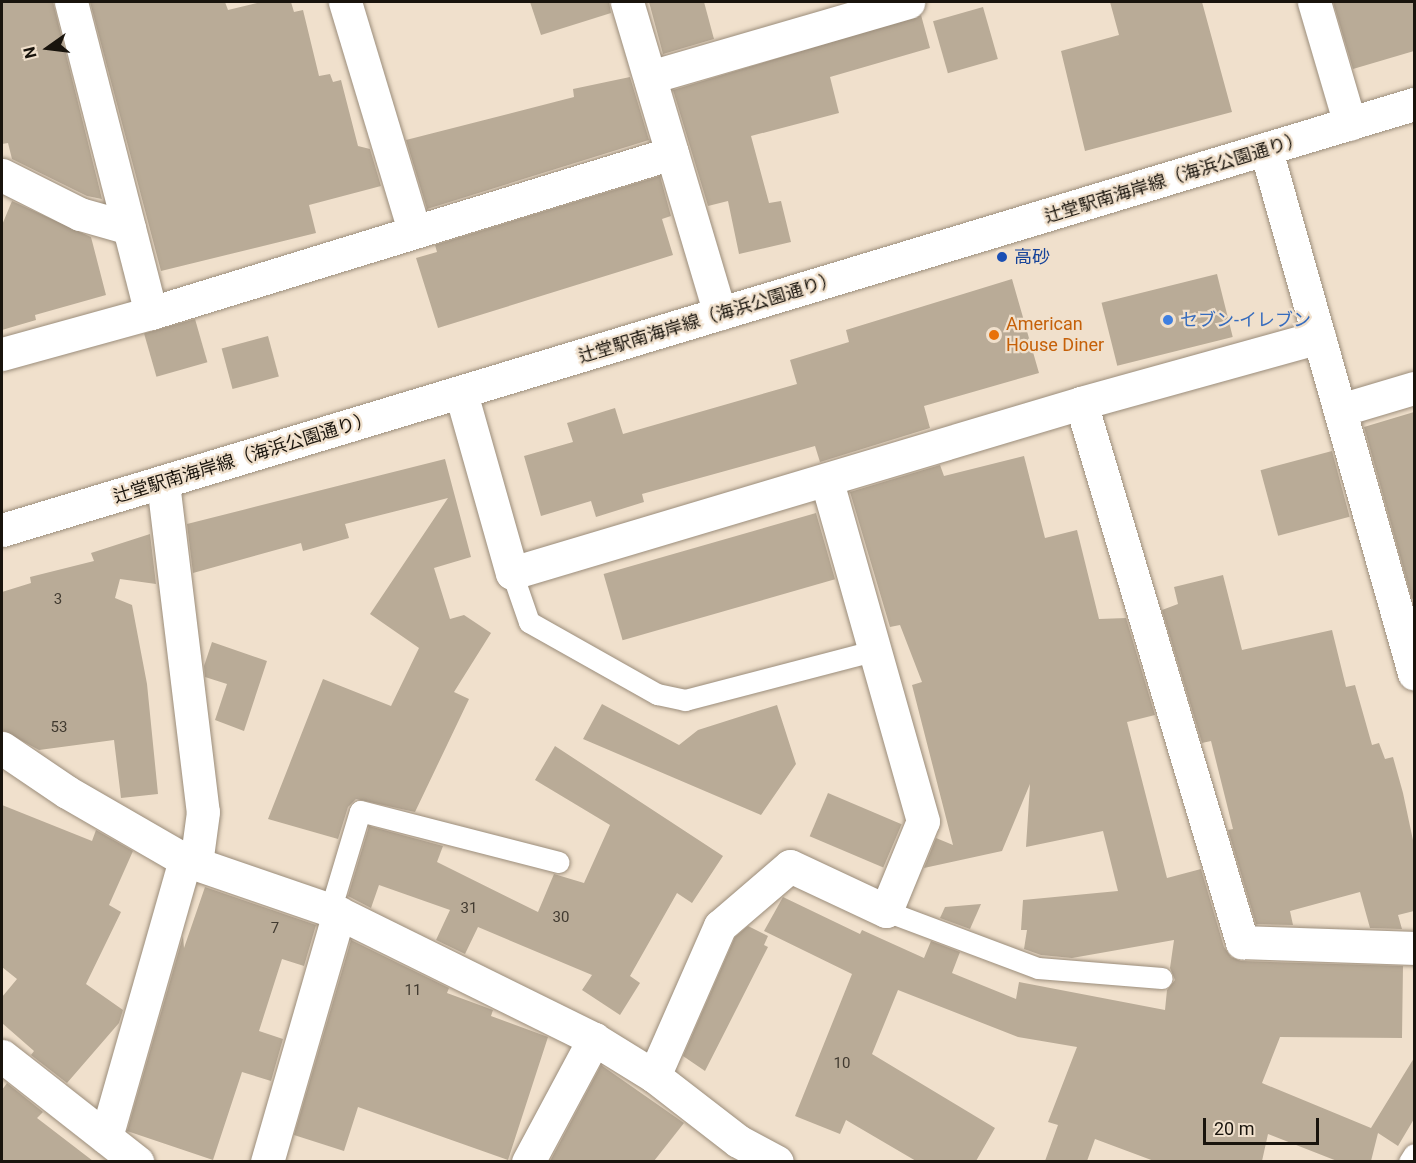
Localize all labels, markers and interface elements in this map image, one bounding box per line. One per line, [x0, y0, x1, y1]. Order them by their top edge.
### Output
north arrow [18, 18, 78, 78]
text: N [19, 45, 41, 60]
street label: 辻堂駅南海岸線（海浜公園通り） [1042, 128, 1306, 228]
place label: 高砂 [1014, 246, 1050, 268]
marker: 高砂 [995, 250, 1009, 264]
street label: 辻堂駅南海岸線（海浜公園通り） [576, 268, 840, 368]
place label: セブン-イレブン [1180, 309, 1311, 331]
marker: セブン-イレブン [1161, 313, 1175, 327]
place label: American House Diner [1006, 314, 1104, 356]
marker: American House Diner [987, 328, 1001, 342]
street label: 辻堂駅南海岸線（海浜公園通り） [111, 408, 375, 508]
house number: 3 [54, 591, 62, 609]
house number: 53 [51, 719, 67, 737]
house number: 31 [461, 900, 477, 918]
house number: 30 [553, 909, 569, 927]
house number: 7 [271, 920, 279, 938]
house number: 11 [405, 982, 421, 1000]
house number: 10 [834, 1055, 850, 1073]
scale bar [1206, 1106, 1322, 1144]
text: 20 m [1214, 1118, 1254, 1139]

